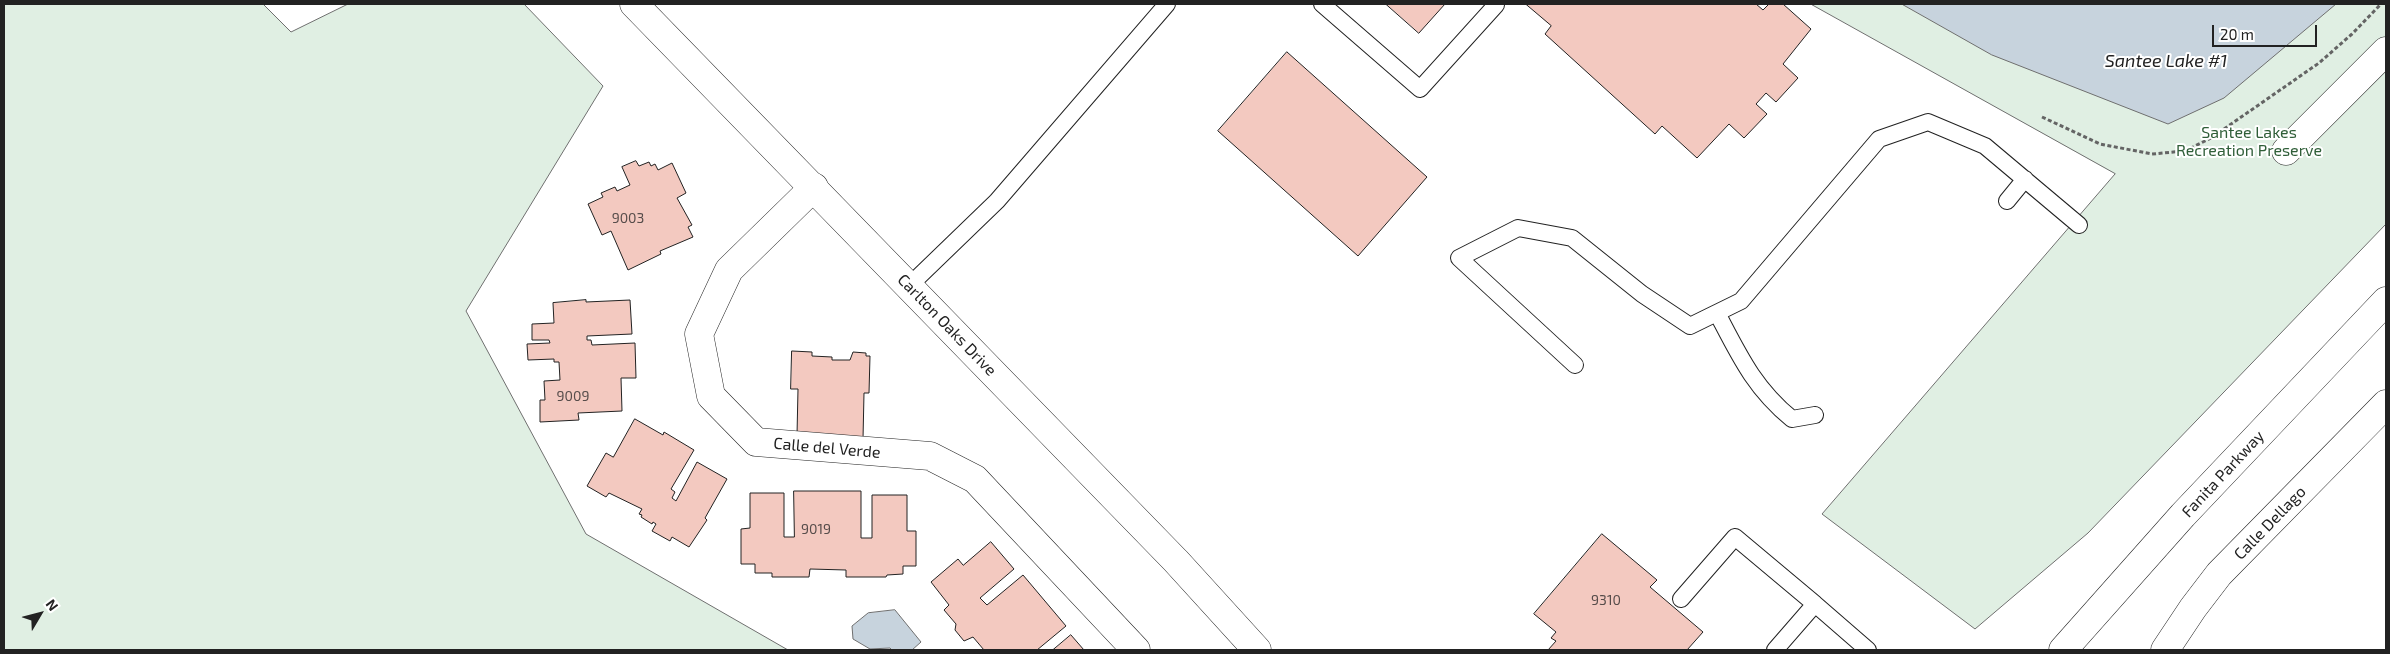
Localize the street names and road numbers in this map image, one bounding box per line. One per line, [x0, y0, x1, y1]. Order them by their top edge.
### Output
street label: Carlton Oaks Drive [893, 270, 1001, 380]
street label: Fanita Parkway [2178, 427, 2268, 521]
street label: Calle del Verde [773, 434, 881, 462]
street label: Calle Dellago [2230, 482, 2310, 564]

